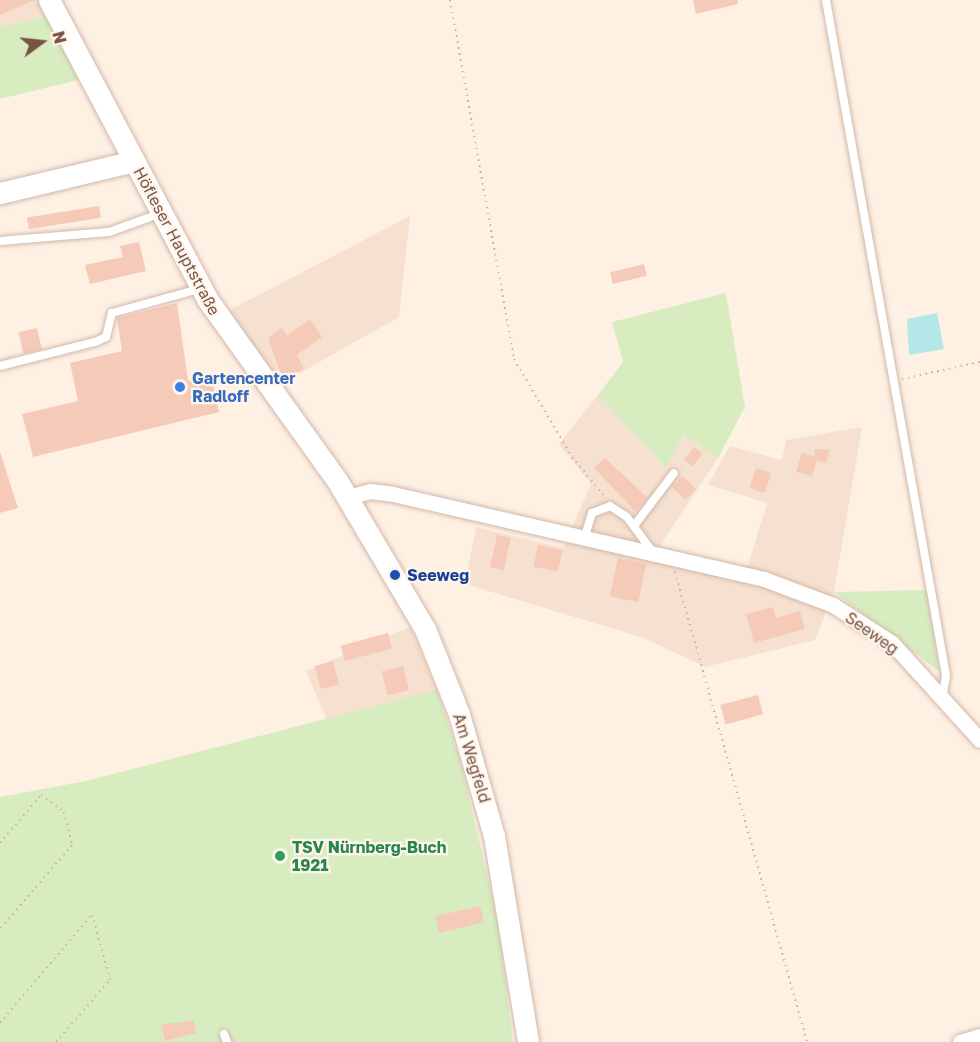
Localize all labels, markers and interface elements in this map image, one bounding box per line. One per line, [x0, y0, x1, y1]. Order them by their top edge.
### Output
north arrow [12, 12, 72, 72]
text: N [48, 29, 71, 46]
street label: Höfleser Hauptstraße [130, 163, 224, 319]
place label: Gartencenter Radloff [192, 368, 296, 406]
marker: Gartencenter Radloff [173, 380, 187, 394]
place label: Seeweg [407, 565, 469, 585]
marker: Seeweg [388, 568, 402, 582]
street label: Seeweg [842, 608, 902, 658]
street label: Am Wegfeld [449, 711, 495, 805]
place label: TSV Nürnberg-Buch 1921 [292, 837, 446, 875]
marker: TSV Nürnberg-Buch 1921 [273, 849, 287, 863]

